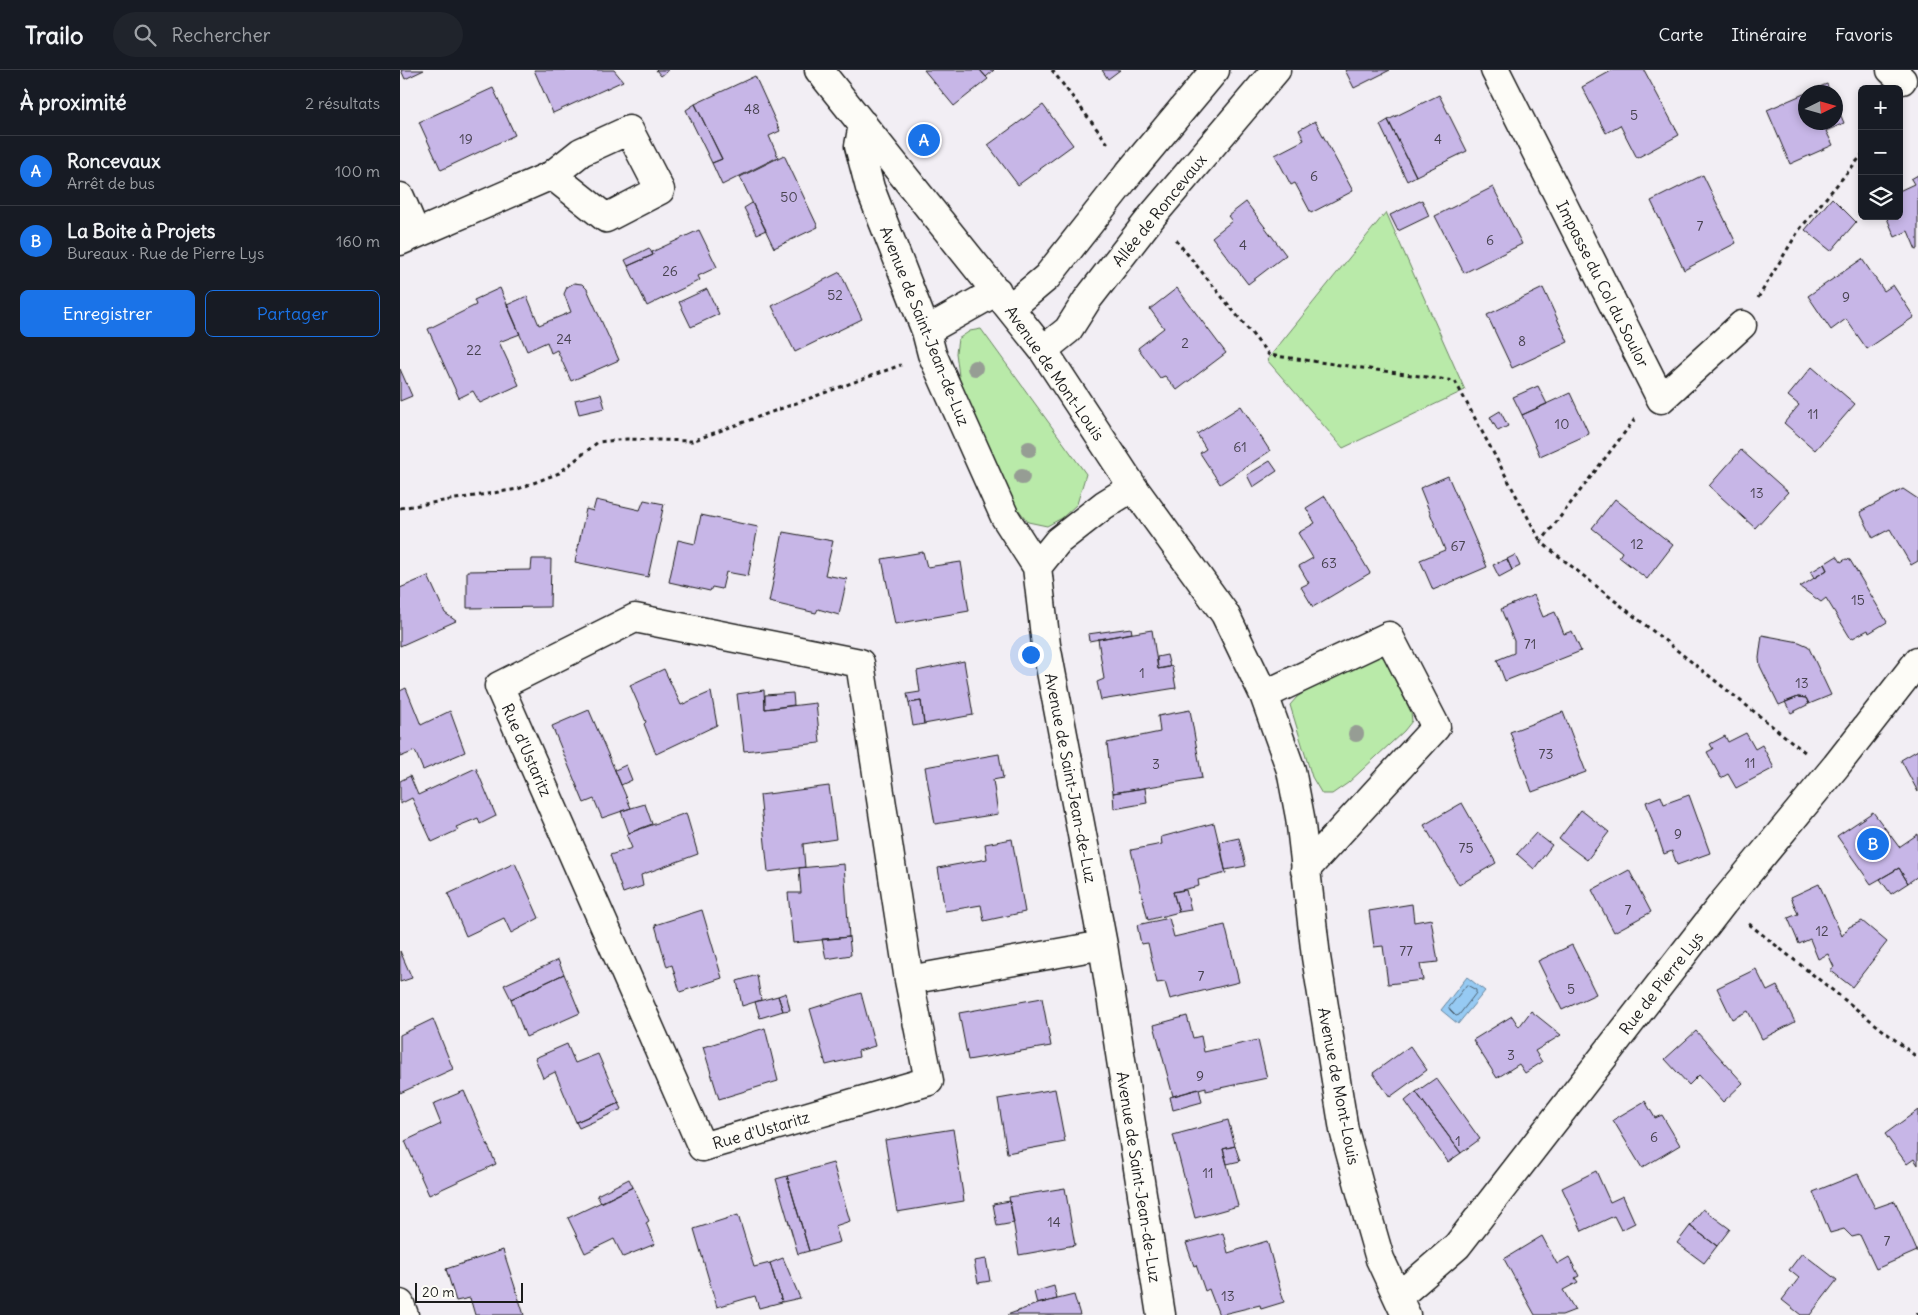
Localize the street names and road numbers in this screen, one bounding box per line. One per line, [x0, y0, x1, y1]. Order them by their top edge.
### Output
street label: Allée de Roncevaux [1107, 150, 1211, 270]
street label: Impasse du Col du Soulor [1552, 197, 1654, 371]
street label: Avenue de Saint-Jean-de-Luz [876, 223, 974, 429]
street label: Avenue de Mont-Louis [1001, 302, 1109, 444]
street label: Avenue de Saint-Jean-de-Luz [1041, 671, 1101, 885]
street label: Rue d'Ustaritz [498, 700, 557, 800]
street label: Rue de Pierre Lys [1615, 927, 1707, 1039]
street label: Avenue de Mont-Louis [1314, 1006, 1364, 1166]
street label: Avenue de Saint-Jean-de-Luz [1112, 1070, 1166, 1284]
street label: Rue d'Ustaritz [710, 1107, 812, 1153]

